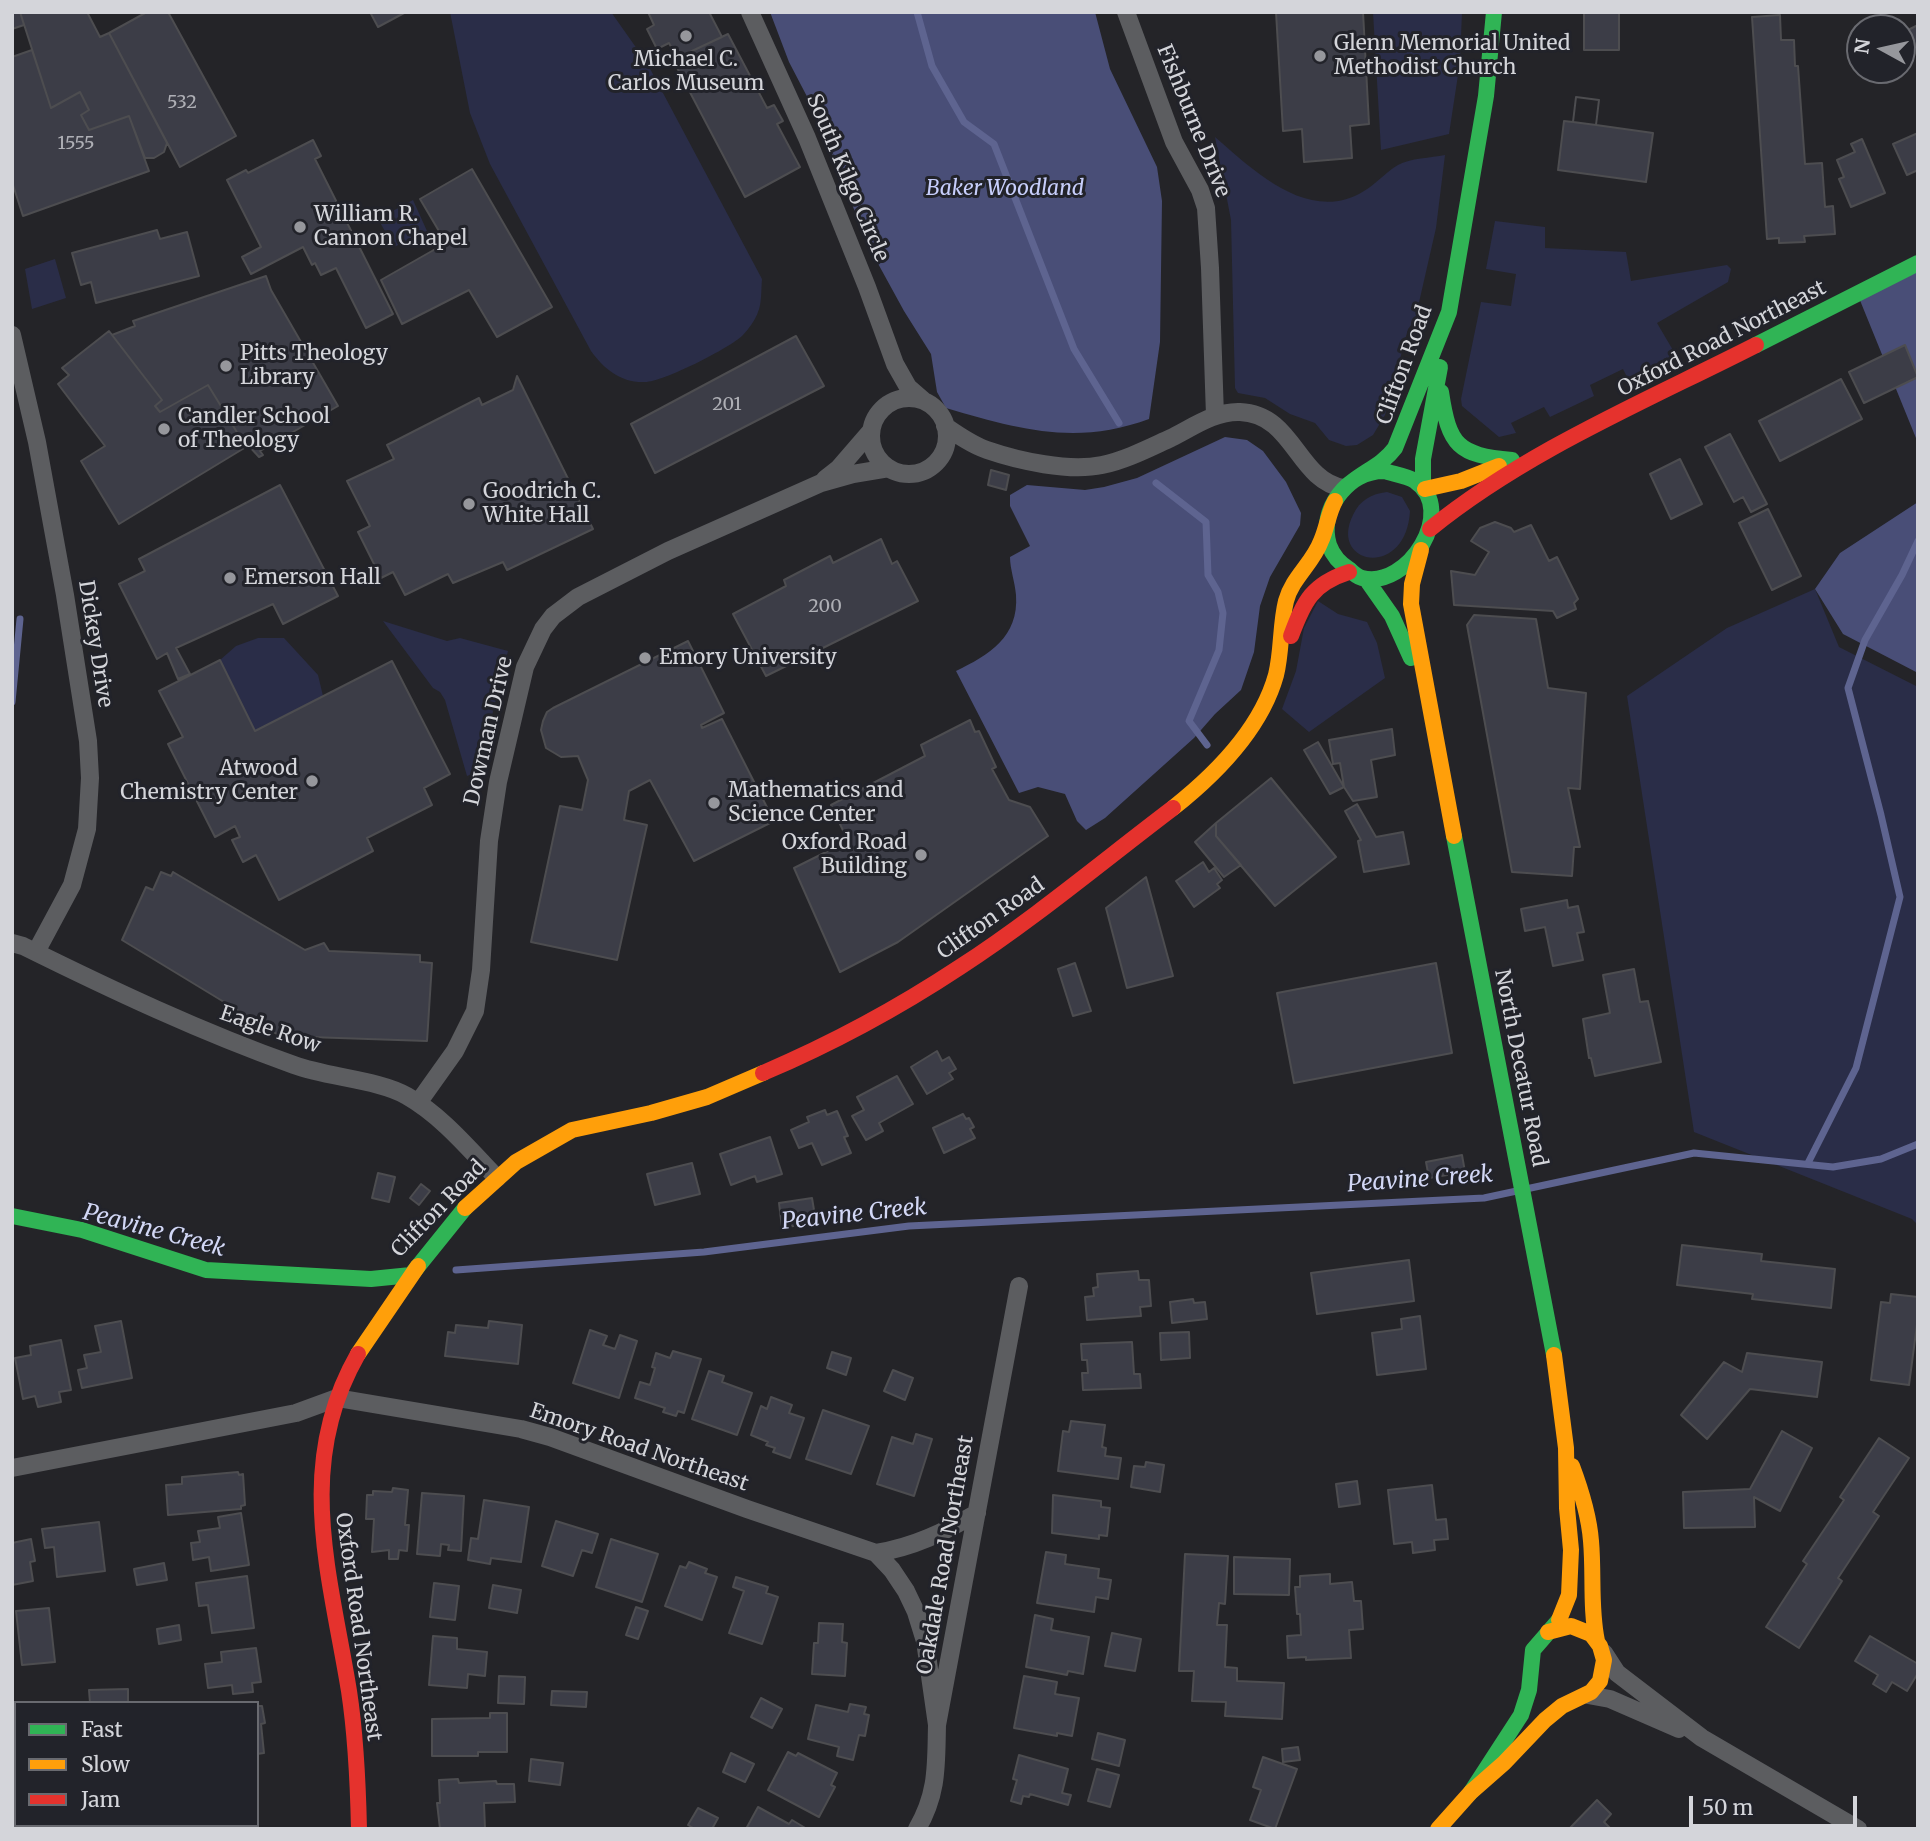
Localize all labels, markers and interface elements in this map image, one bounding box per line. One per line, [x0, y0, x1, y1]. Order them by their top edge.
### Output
north arrow [1846, 14, 1916, 84]
marker: Michael C. Carlos Museum [678, 28, 694, 44]
place label: Glenn Memorial United Methodist Church [1334, 31, 1570, 81]
text: N [1849, 37, 1875, 55]
street label: Fishburne Drive [1151, 41, 1235, 201]
place label: Michael C. Carlos Museum [608, 47, 764, 97]
marker: Glenn Memorial United Methodist Church [1312, 48, 1328, 64]
street label: South Kilgo Circle [800, 90, 894, 266]
house number: 532 [167, 92, 197, 114]
house number: 1555 [57, 133, 95, 155]
park label: Baker Woodland [926, 176, 1084, 202]
place label: William R. Cannon Chapel [314, 202, 468, 252]
marker: William R. Cannon Chapel [292, 219, 308, 235]
street label: Oxford Road Northeast [1614, 275, 1830, 403]
street label: Clifton Road [1372, 302, 1438, 428]
place label: Pitts Theology Library [240, 341, 388, 391]
marker: Pitts Theology Library [218, 358, 234, 374]
house number: 201 [712, 394, 742, 416]
place label: Candler School of Theology [178, 404, 330, 454]
marker: Candler School of Theology [156, 421, 172, 437]
place label: Goodrich C. White Hall [483, 479, 601, 529]
marker: Goodrich C. White Hall [461, 496, 477, 512]
place label: Emerson Hall [244, 565, 381, 591]
marker: Emerson Hall [222, 570, 238, 586]
street label: Dickey Drive [73, 579, 117, 709]
house number: 200 [808, 596, 842, 618]
place label: Emory University [659, 645, 837, 671]
marker: Emory University [637, 650, 653, 666]
street label: Dowman Drive [460, 654, 518, 808]
place label: Atwood Chemistry Center [120, 756, 298, 806]
marker: Atwood Chemistry Center [304, 773, 320, 789]
place label: Mathematics and Science Center [728, 778, 903, 828]
marker: Mathematics and Science Center [706, 795, 722, 811]
place label: Oxford Road Building [782, 830, 907, 880]
marker: Oxford Road Building [913, 847, 929, 863]
street label: Clifton Road [933, 873, 1049, 965]
street label: North Decatur Road [1489, 967, 1551, 1169]
street label: Eagle Row [216, 1001, 324, 1059]
street label: Clifton Road [387, 1155, 491, 1263]
water label: Peavine Creek [1346, 1161, 1494, 1199]
water label: Peavine Creek [780, 1194, 928, 1236]
water label: Peavine Creek [80, 1199, 228, 1263]
street label: Emory Road Northeast [526, 1399, 752, 1497]
street label: Oakdale Road Northeast [913, 1433, 979, 1677]
street label: Oxford Road Northeast [329, 1511, 387, 1743]
legend [14, 1701, 259, 1827]
text: Fast [81, 1716, 123, 1743]
text: Slow [81, 1751, 130, 1778]
scale bar [1692, 1782, 1860, 1826]
text: Jam [81, 1786, 120, 1813]
text: 50 m [1702, 1794, 1753, 1821]

